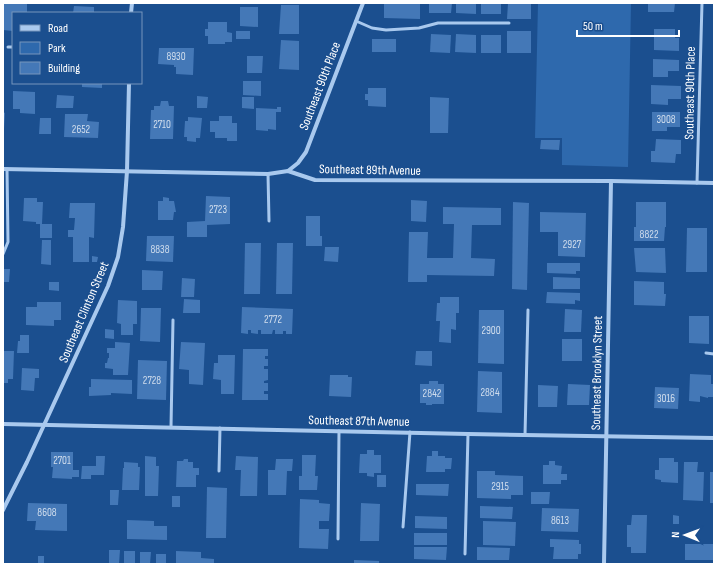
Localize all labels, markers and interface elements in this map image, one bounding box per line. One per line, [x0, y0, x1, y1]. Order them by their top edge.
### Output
legend [12, 12, 142, 84]
scale bar [577, 12, 679, 38]
text: 50 m [583, 19, 603, 34]
text: Road [48, 21, 68, 36]
street label: Southeast 90th Place [296, 40, 344, 132]
text: Park [48, 41, 66, 56]
street label: Southeast 90th Place [681, 46, 699, 140]
house number: 8930 [166, 50, 186, 63]
text: Building [48, 61, 80, 76]
house number: 3008 [656, 113, 676, 126]
house number: 2710 [153, 118, 171, 131]
house number: 2652 [72, 123, 91, 136]
street label: Southeast 89th Avenue [319, 161, 421, 179]
house number: 2723 [209, 203, 227, 216]
house number: 8822 [640, 228, 659, 241]
house number: 2927 [563, 238, 582, 251]
house number: 8838 [150, 243, 170, 256]
street label: Southeast Clinton Street [55, 259, 113, 365]
house number: 2772 [264, 313, 282, 326]
street label: Southeast Brooklyn Street [588, 316, 606, 430]
house number: 2900 [481, 324, 501, 337]
house number: 2728 [143, 374, 161, 387]
house number: 2884 [481, 386, 500, 399]
house number: 2842 [423, 387, 442, 400]
house number: 3016 [657, 392, 675, 405]
street label: Southeast 87th Avenue [308, 412, 410, 430]
house number: 2701 [53, 454, 71, 467]
house number: 2915 [491, 480, 509, 493]
house number: 8608 [37, 506, 57, 519]
house number: 8613 [551, 514, 569, 527]
north arrow [665, 515, 705, 555]
text: N [669, 532, 682, 538]

